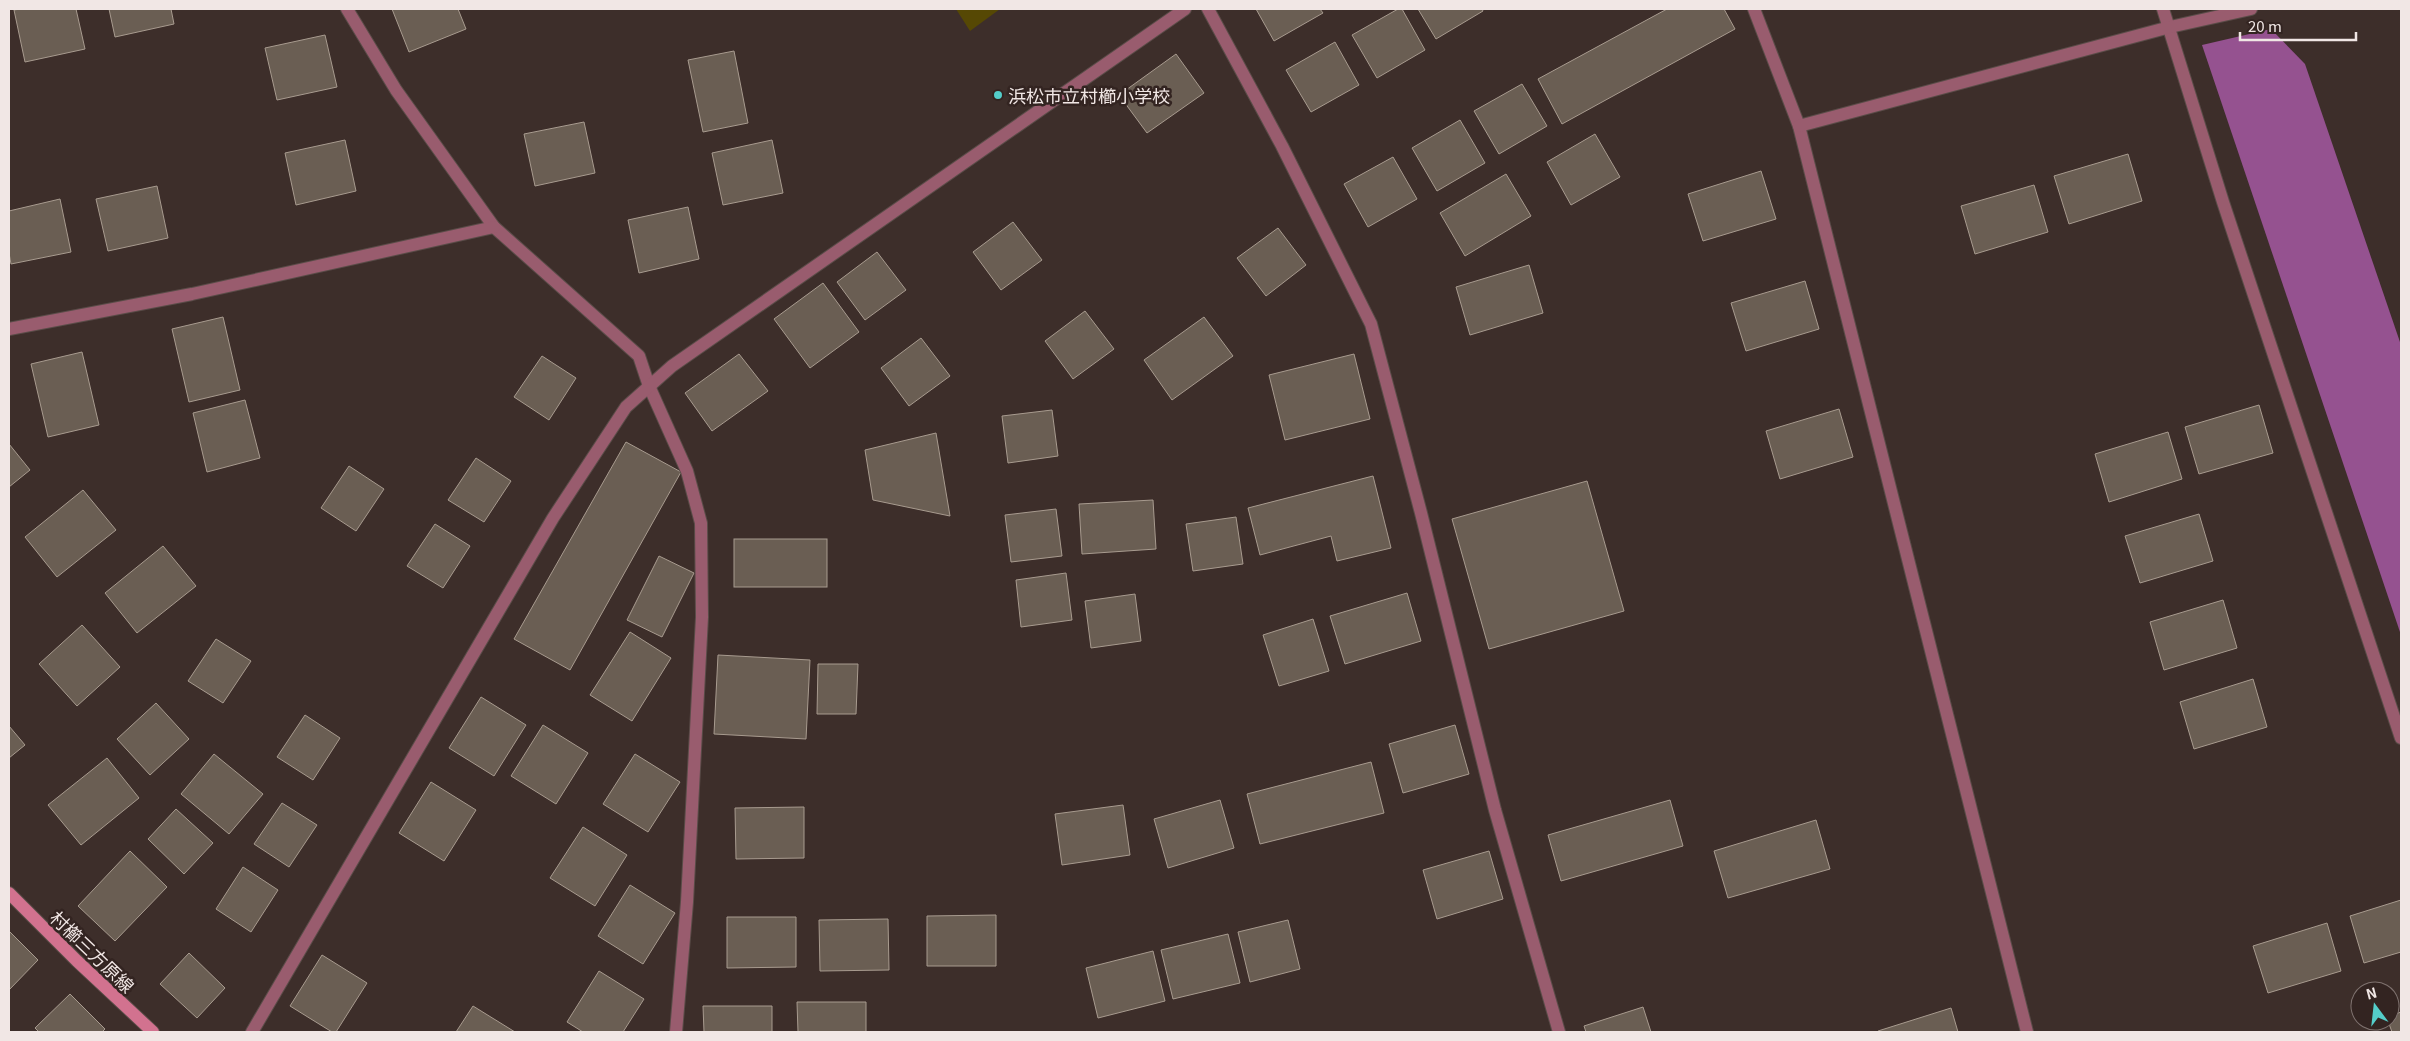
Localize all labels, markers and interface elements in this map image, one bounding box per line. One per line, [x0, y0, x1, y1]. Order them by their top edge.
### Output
scale bar [2240, 10, 2356, 42]
text: 20 m [2248, 15, 2282, 36]
place label: 浜松市立村櫛小学校 [1008, 82, 1170, 108]
marker: 浜松市立村櫛小学校 [992, 89, 1004, 101]
street label: 村櫛三方原線 [45, 904, 141, 998]
north arrow [2350, 981, 2400, 1031]
text: N [2364, 981, 2379, 1003]

